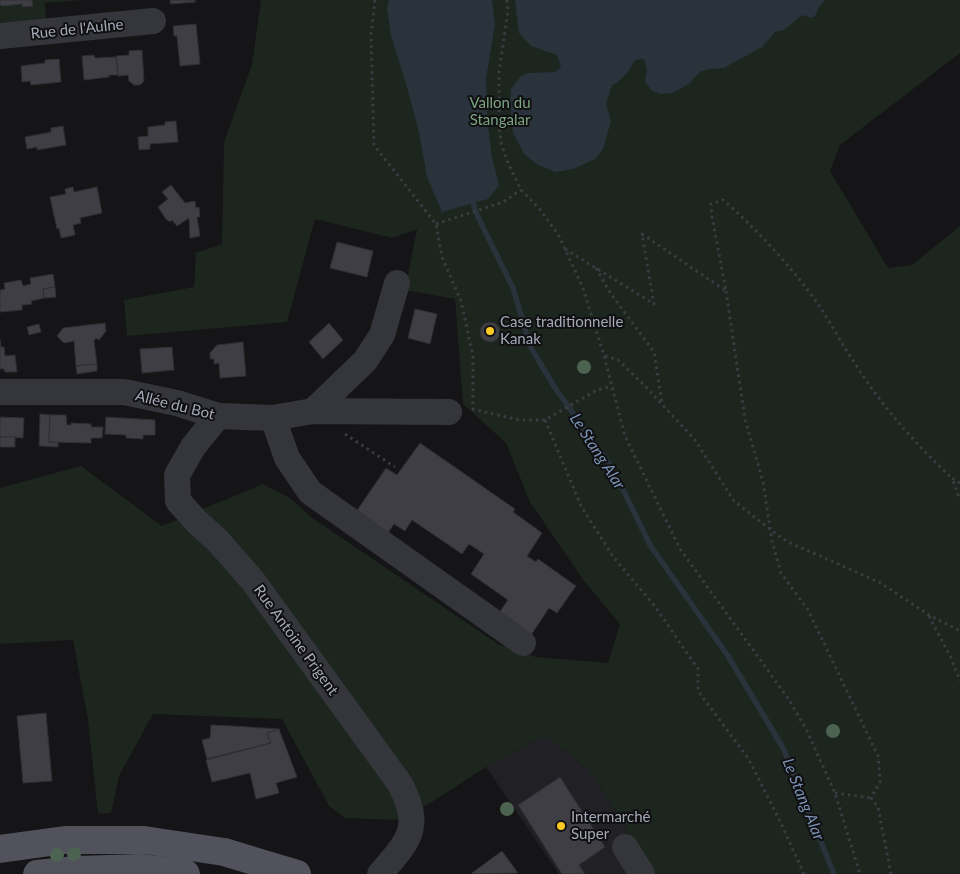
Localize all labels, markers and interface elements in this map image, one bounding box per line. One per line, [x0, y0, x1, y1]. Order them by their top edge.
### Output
street label: Rue de l'Aulne [30, 14, 124, 42]
park label: Vallon du Stangalar [469, 93, 531, 128]
place label: Case traditionnelle Kanak [500, 312, 623, 347]
marker: Case traditionnelle Kanak [484, 325, 496, 337]
street label: Allée du Bot [134, 386, 217, 423]
water label: Le Stang Alar [567, 409, 630, 493]
street label: Rue Antoine Prigent [251, 581, 343, 699]
water label: Le Stang Alar [779, 755, 830, 843]
place label: Intermarché Super [571, 807, 651, 842]
marker: Intermarché Super [555, 820, 567, 832]

